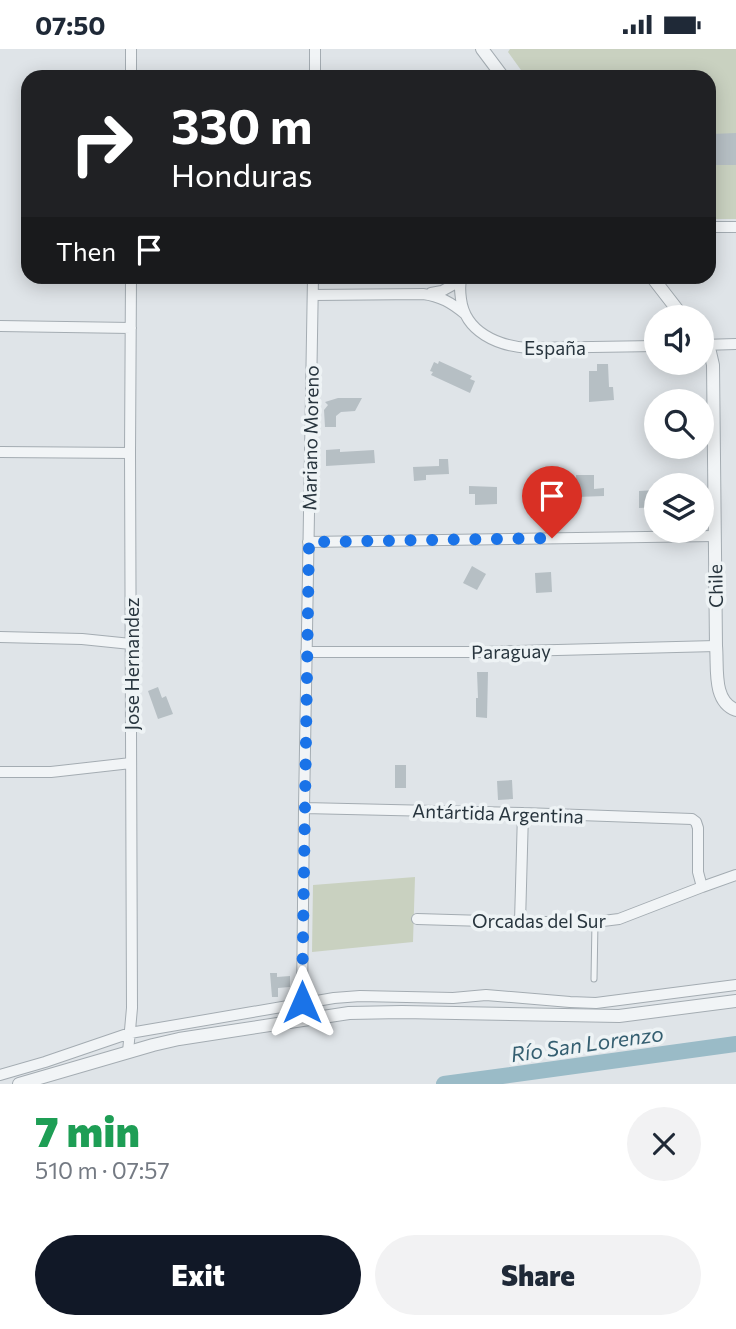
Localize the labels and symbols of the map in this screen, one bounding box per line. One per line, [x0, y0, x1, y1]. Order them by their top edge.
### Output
street label: España [524, 336, 586, 359]
street label: Mariano Moreno [297, 365, 323, 511]
pin [522, 466, 582, 538]
street label: Chile [703, 564, 727, 608]
street label: Jose Hernandez [120, 597, 143, 731]
street label: Paraguay [471, 639, 551, 663]
street label: Antártida Argentina [412, 799, 584, 827]
street label: Orcadas del Sur [472, 909, 606, 932]
position arrow [265, 965, 339, 1039]
water label: Río San Lorenzo [509, 1020, 665, 1066]

